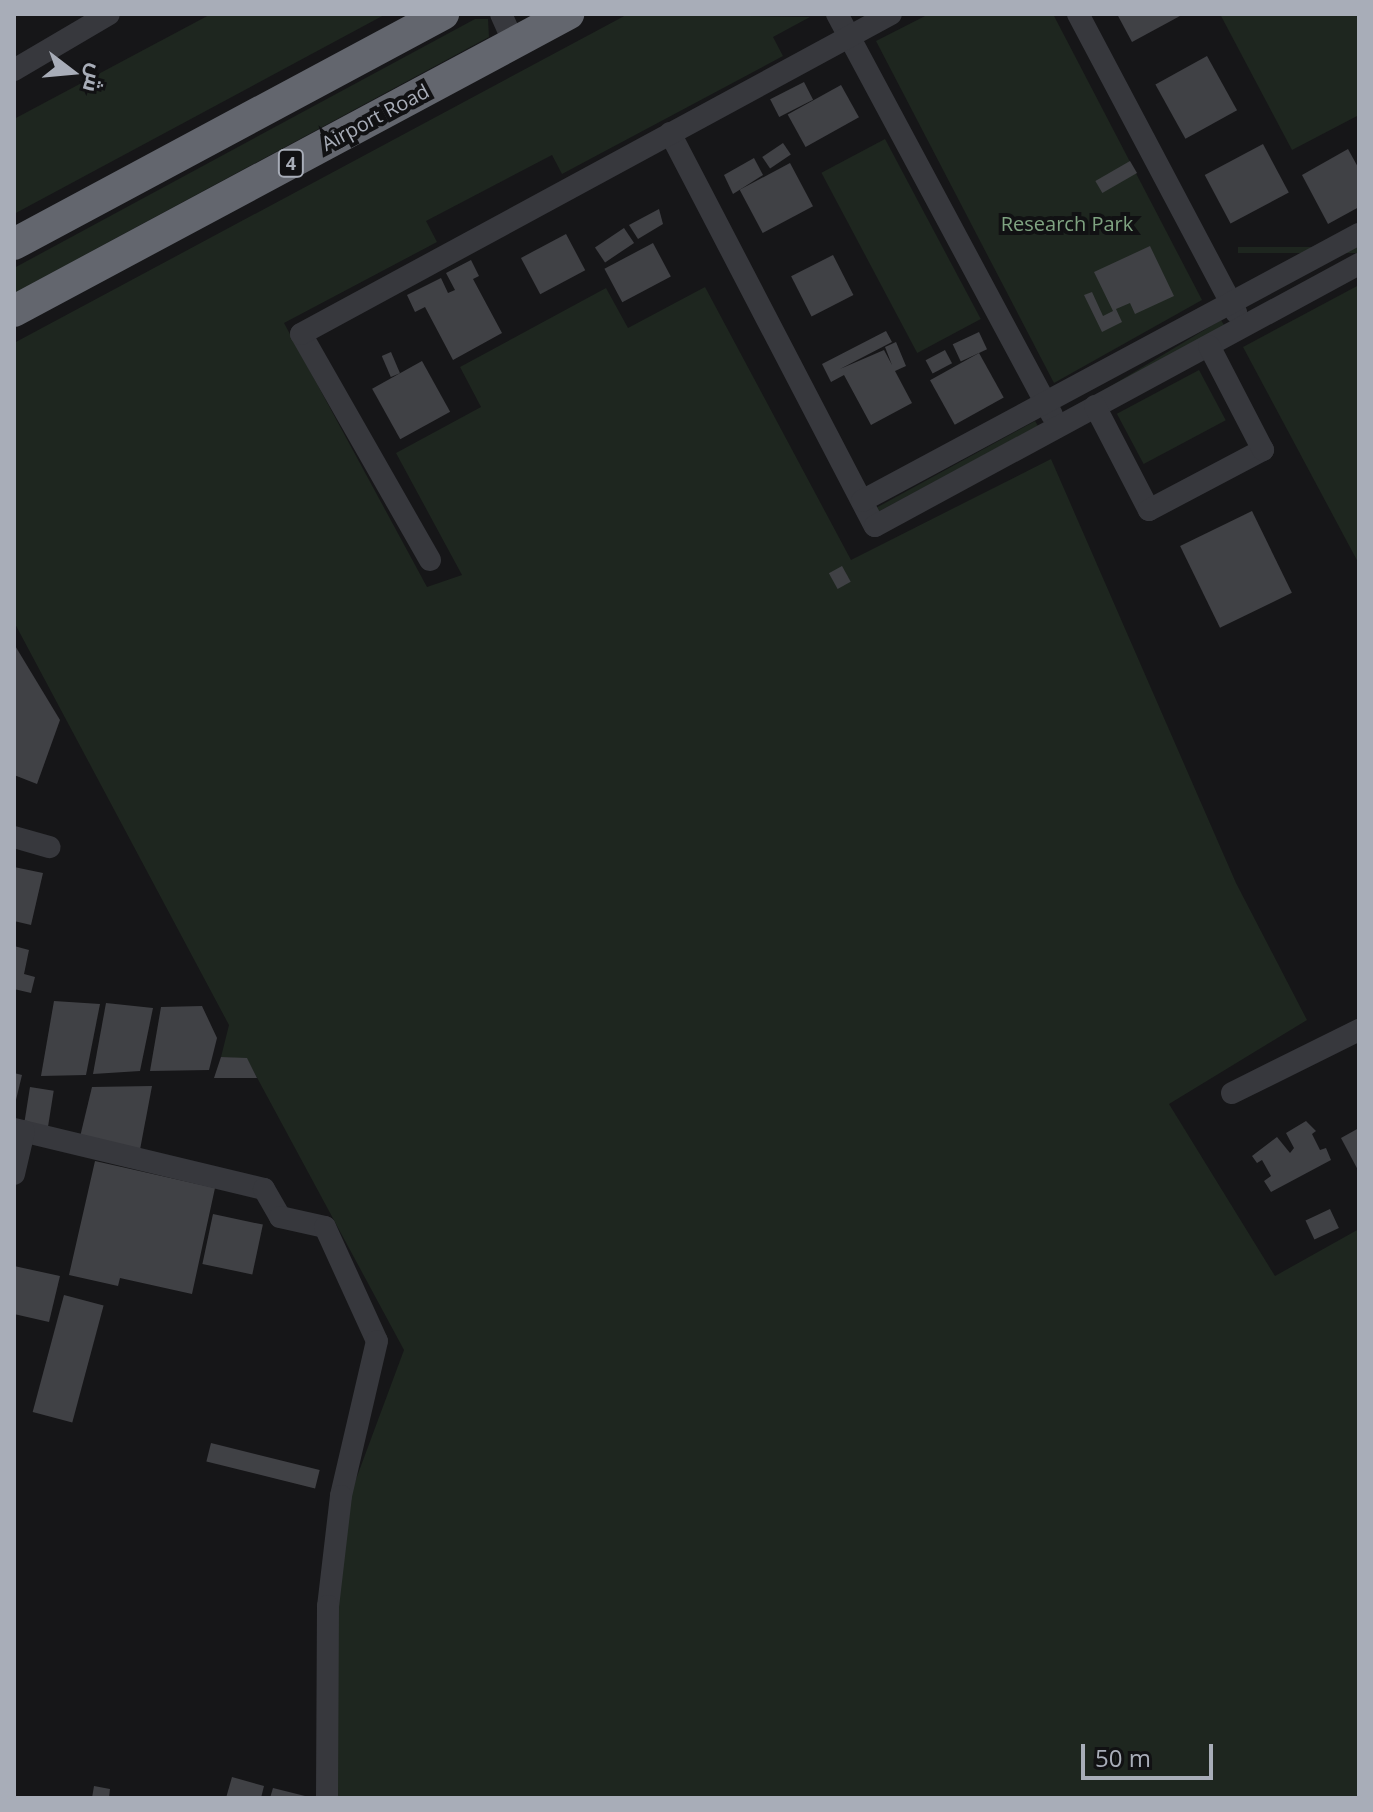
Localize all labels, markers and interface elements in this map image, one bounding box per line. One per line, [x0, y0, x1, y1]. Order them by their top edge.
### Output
north arrow [32, 32, 112, 112]
text: ش [77, 61, 113, 96]
street label: Airport Road [317, 79, 433, 155]
road number: 4 [277, 149, 305, 177]
park label: Research Park [1001, 211, 1133, 235]
scale bar [1085, 1728, 1217, 1778]
text: 50 m [1095, 1741, 1151, 1774]

